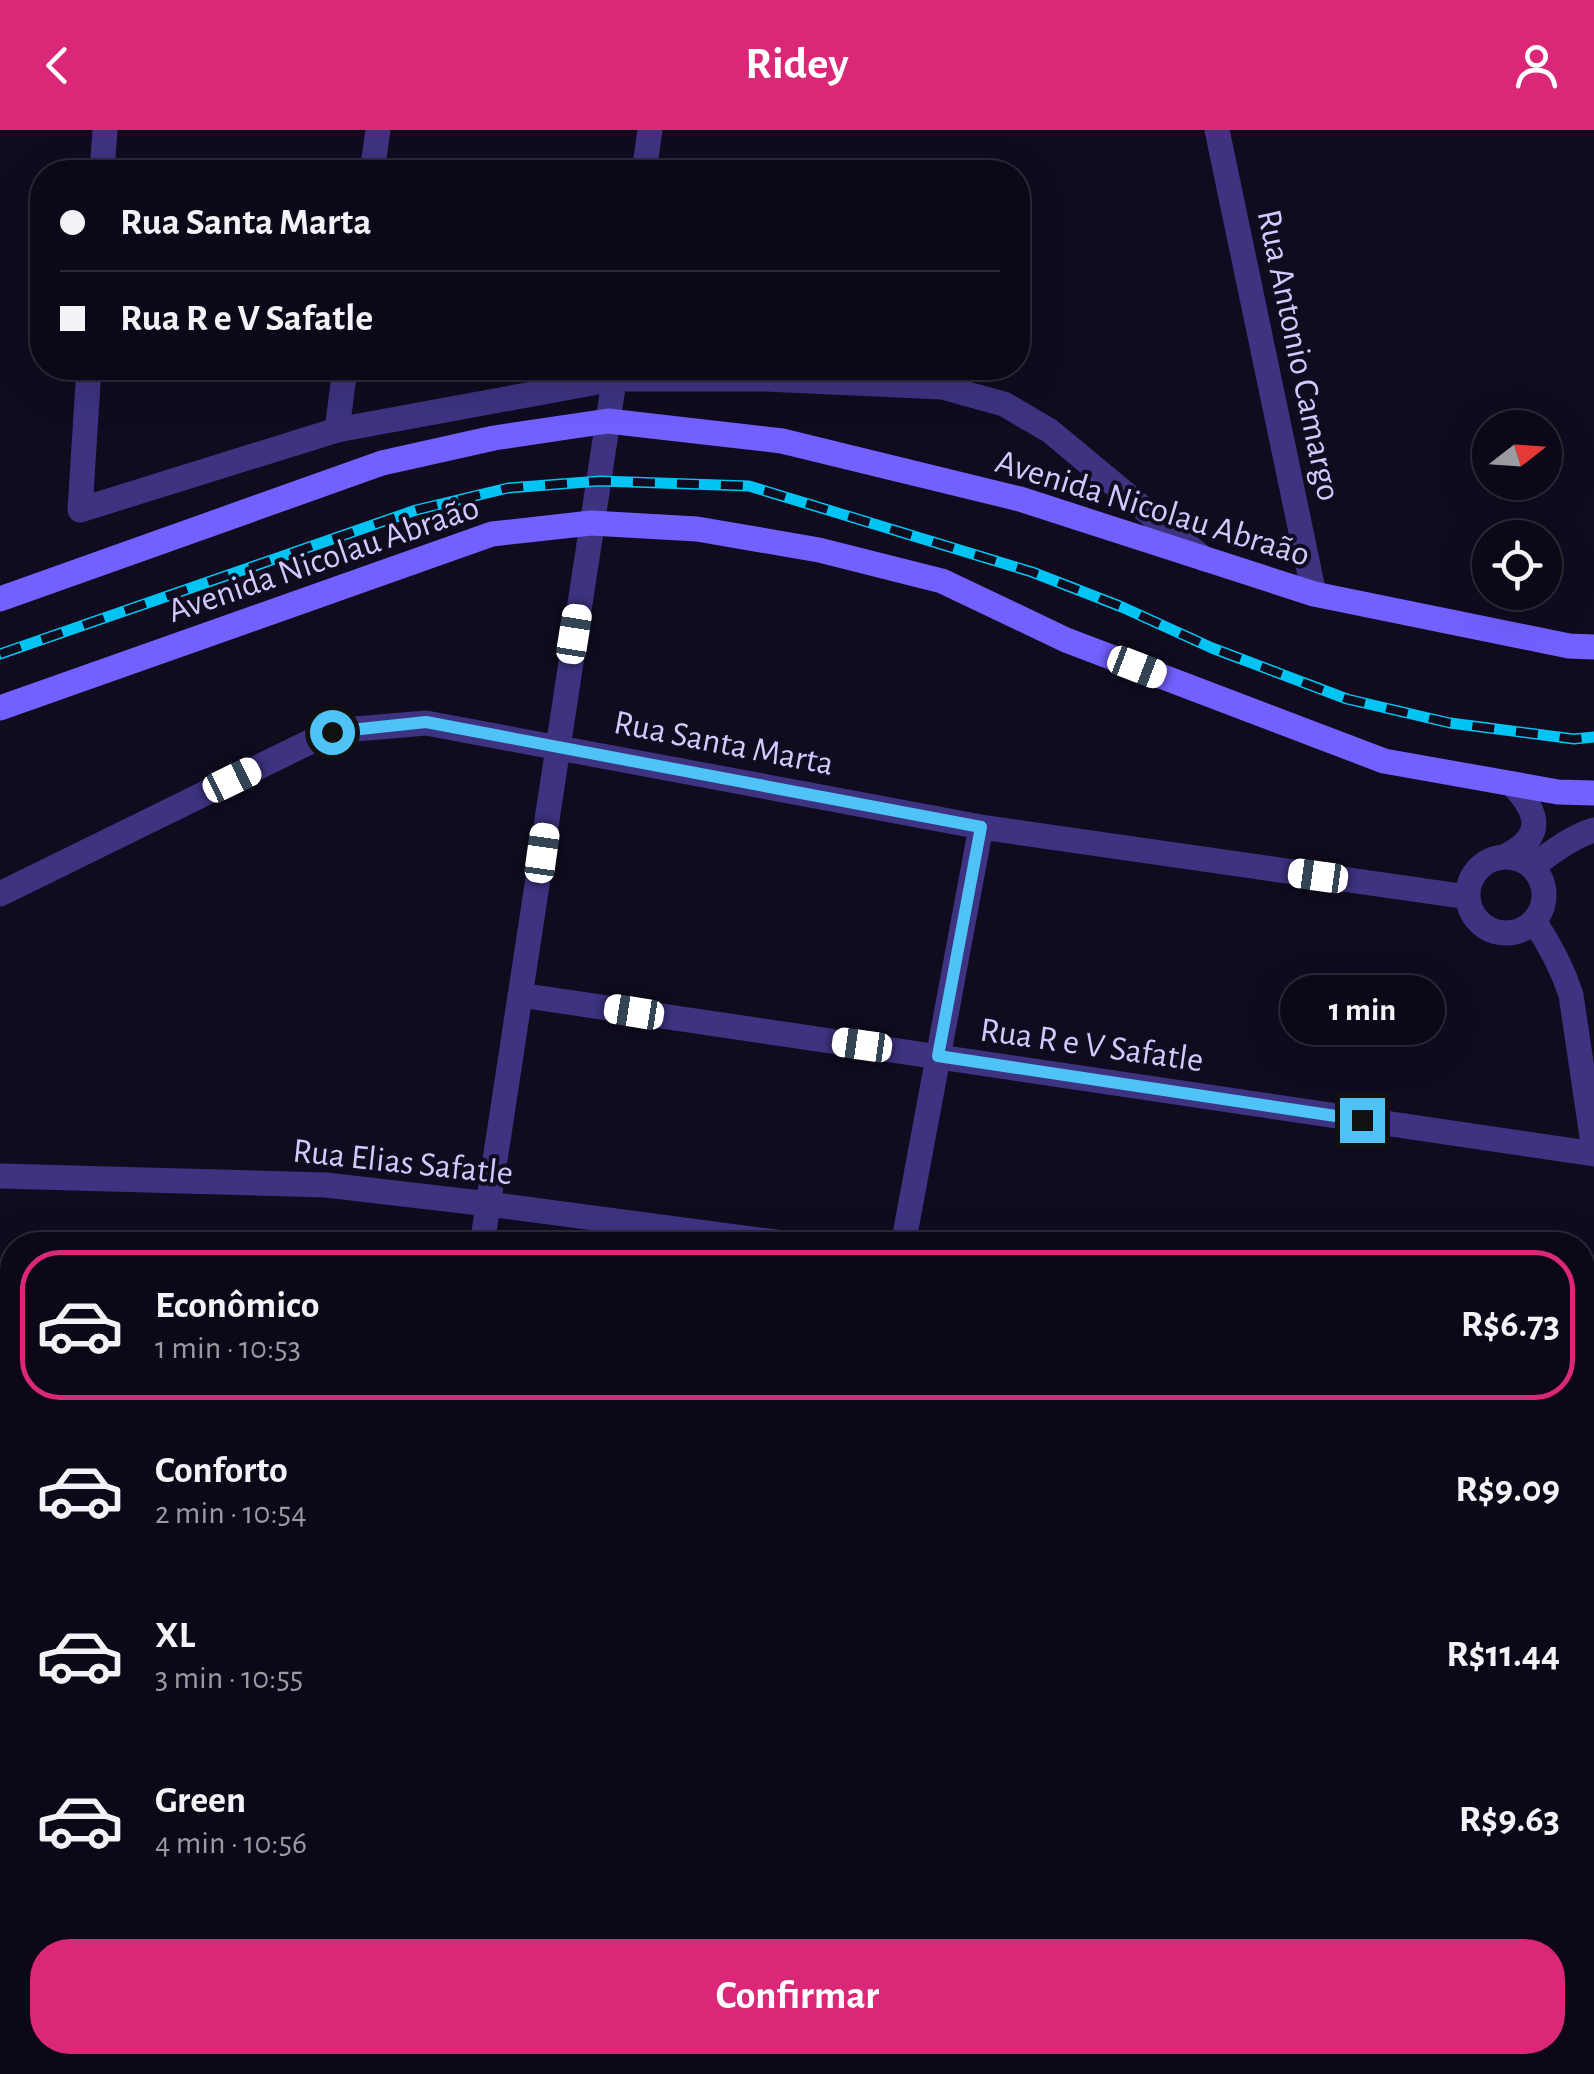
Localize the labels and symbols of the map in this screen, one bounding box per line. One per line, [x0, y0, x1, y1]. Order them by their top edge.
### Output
street label: Rua Antonio Camargo [1251, 206, 1347, 504]
north arrow [1472, 410, 1562, 500]
street label: Avenida Nicolau Abraão [991, 444, 1314, 573]
street label: Avenida Nicolau Abraão [163, 490, 484, 629]
car [554, 602, 594, 666]
car [1104, 642, 1170, 692]
street label: Rua Santa Marta [611, 705, 837, 782]
route start [310, 710, 355, 755]
car [198, 753, 266, 807]
car [523, 821, 561, 885]
car [1286, 857, 1350, 895]
callout: 1 min [1280, 975, 1444, 1045]
car [602, 992, 666, 1032]
street label: Rua R e V Safatle [978, 1012, 1206, 1078]
car [830, 1026, 894, 1064]
route end [1340, 1098, 1385, 1143]
street label: Rua Elias Safatle [291, 1134, 515, 1191]

